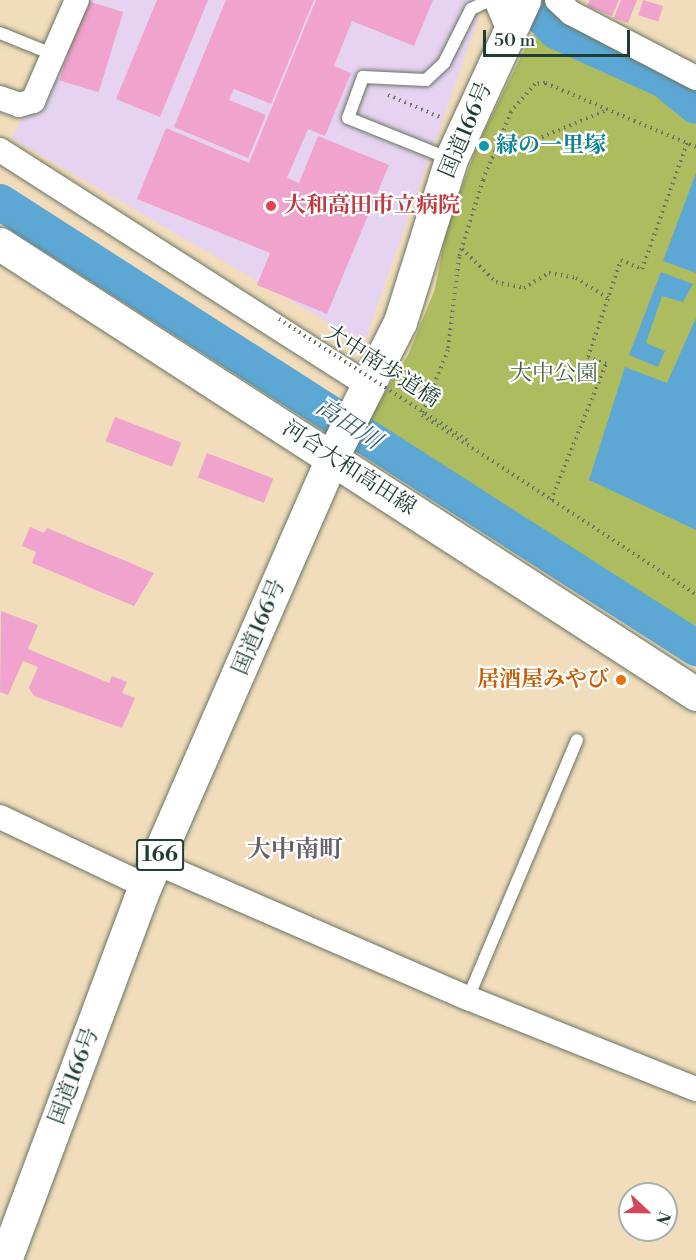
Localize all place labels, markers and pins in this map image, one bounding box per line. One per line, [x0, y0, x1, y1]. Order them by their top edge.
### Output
place label: 緑の一里塚 [496, 133, 606, 159]
marker: 緑の一里塚 [477, 139, 491, 153]
place label: 大和高田市立病院 [284, 193, 460, 219]
marker: 大和高田市立病院 [262, 197, 280, 215]
place label: 居酒屋みやび [477, 667, 609, 693]
marker: 居酒屋みやび [614, 673, 628, 687]

